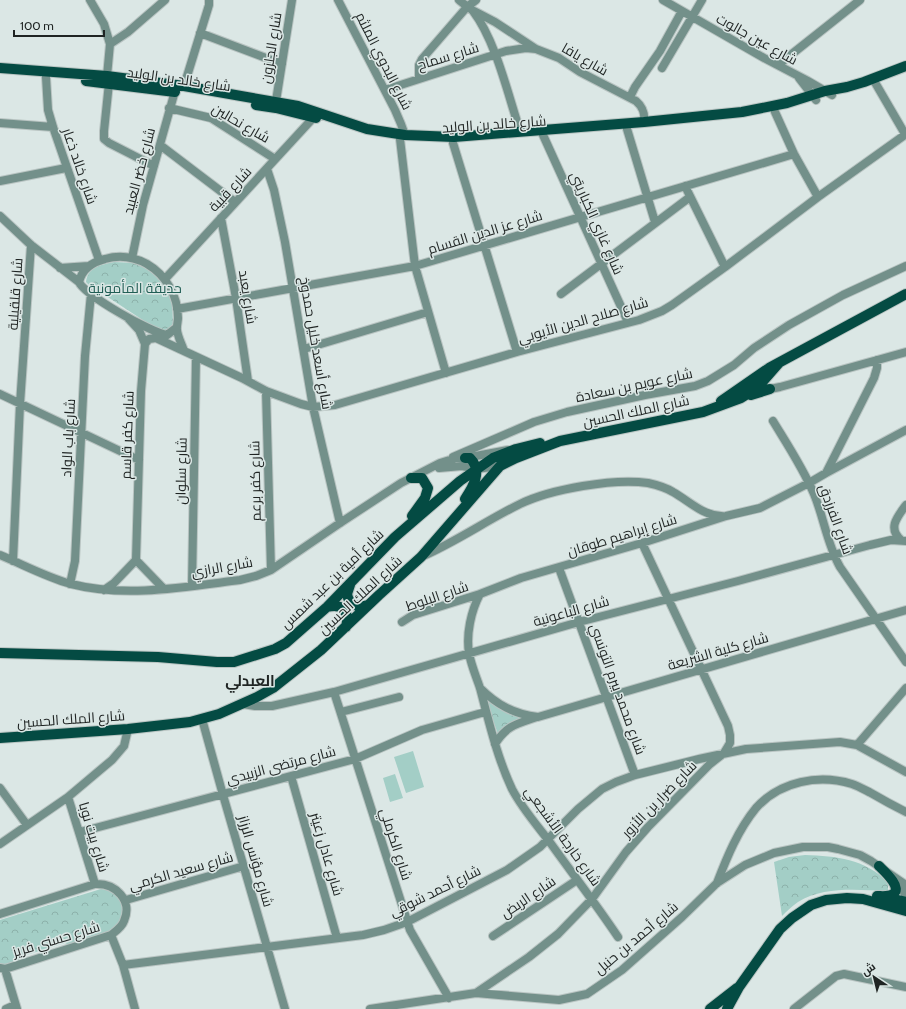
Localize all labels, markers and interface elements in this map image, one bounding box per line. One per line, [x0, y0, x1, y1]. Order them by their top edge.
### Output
street label: شارع البدوي الملثم [349, 9, 416, 114]
street label: شارع عين جالوت [713, 9, 801, 69]
street label: شارع الجلزون [256, 11, 286, 85]
scale bar [14, 12, 104, 38]
text: 100 m [20, 18, 54, 33]
street label: شارع سماح [415, 38, 481, 74]
street label: شارع يافا [559, 39, 611, 79]
street label: شارع خالد بن الوليد [126, 63, 232, 95]
street label: شارع نحالين [209, 99, 273, 147]
street label: شارع خالد بن الوليد [441, 111, 547, 137]
street label: شارع خالد ذعار [58, 125, 101, 207]
street label: شارع خضر العبيد [119, 126, 159, 216]
street label: شارع قبية [205, 163, 255, 215]
street label: شارع غازي الكباريتي [563, 169, 628, 279]
street label: شارع عز الدين القسام [425, 206, 545, 259]
street label: شارع قلقيلية [3, 257, 27, 331]
street label: شارع يعبد [235, 269, 261, 325]
street label: شارع أسعد خليل حمدوخ [295, 275, 337, 411]
park label: حديقة المأمونية [88, 279, 182, 297]
street label: شارع صلاح الدين الأيوبي [516, 293, 651, 350]
street label: شارع عويم بن سعادة [574, 364, 694, 407]
street label: شارع كفر قاسم [116, 390, 139, 480]
street label: شارع الملك الحسين [581, 391, 691, 431]
street label: شارع باب الواد [57, 398, 79, 478]
street label: شارع سلوان [171, 437, 191, 505]
street label: شارع كفر برعم [245, 440, 266, 522]
street label: شارع الفرزدق [815, 481, 857, 557]
street label: شارع إبراهيم طوقان [565, 510, 679, 561]
street label: شارع أمية بن عبد شمس [277, 525, 387, 633]
street label: شارع الملك الحسين [314, 552, 406, 638]
street label: شارع الرازي [190, 553, 255, 584]
street label: شارع البلوط [403, 577, 471, 615]
street label: شارع الباعونية [531, 592, 611, 630]
street label: شارع محمد بيرم التونسي [584, 621, 650, 758]
street label: شارع كلية الشريعة [665, 628, 771, 674]
district label: العبدلي [225, 672, 275, 693]
street label: شارع الملك الحسين [16, 706, 126, 732]
street label: شارع مرتضى الزبيدي [224, 742, 339, 791]
street label: شارع ضرار بن الأزور [617, 757, 700, 842]
street label: شارع خارجة الأشجعي [518, 783, 605, 891]
street label: شارع بيت نوبا [75, 800, 113, 874]
street label: شارع الكرملي [373, 806, 416, 883]
street label: شارع عادل زعيتر [306, 809, 348, 898]
street label: شارع مؤنس الرزاز [234, 812, 278, 909]
street label: شارع سعيد الكرمي [127, 847, 236, 897]
street label: شارع أحمد شوقي [386, 861, 485, 924]
street label: شارع الربض [497, 872, 559, 922]
street label: شارع أحمد بن حنبل [590, 898, 682, 978]
street label: شارع حسني فريز [9, 917, 103, 964]
north arrow [854, 957, 894, 997]
text: ش [858, 959, 878, 979]

